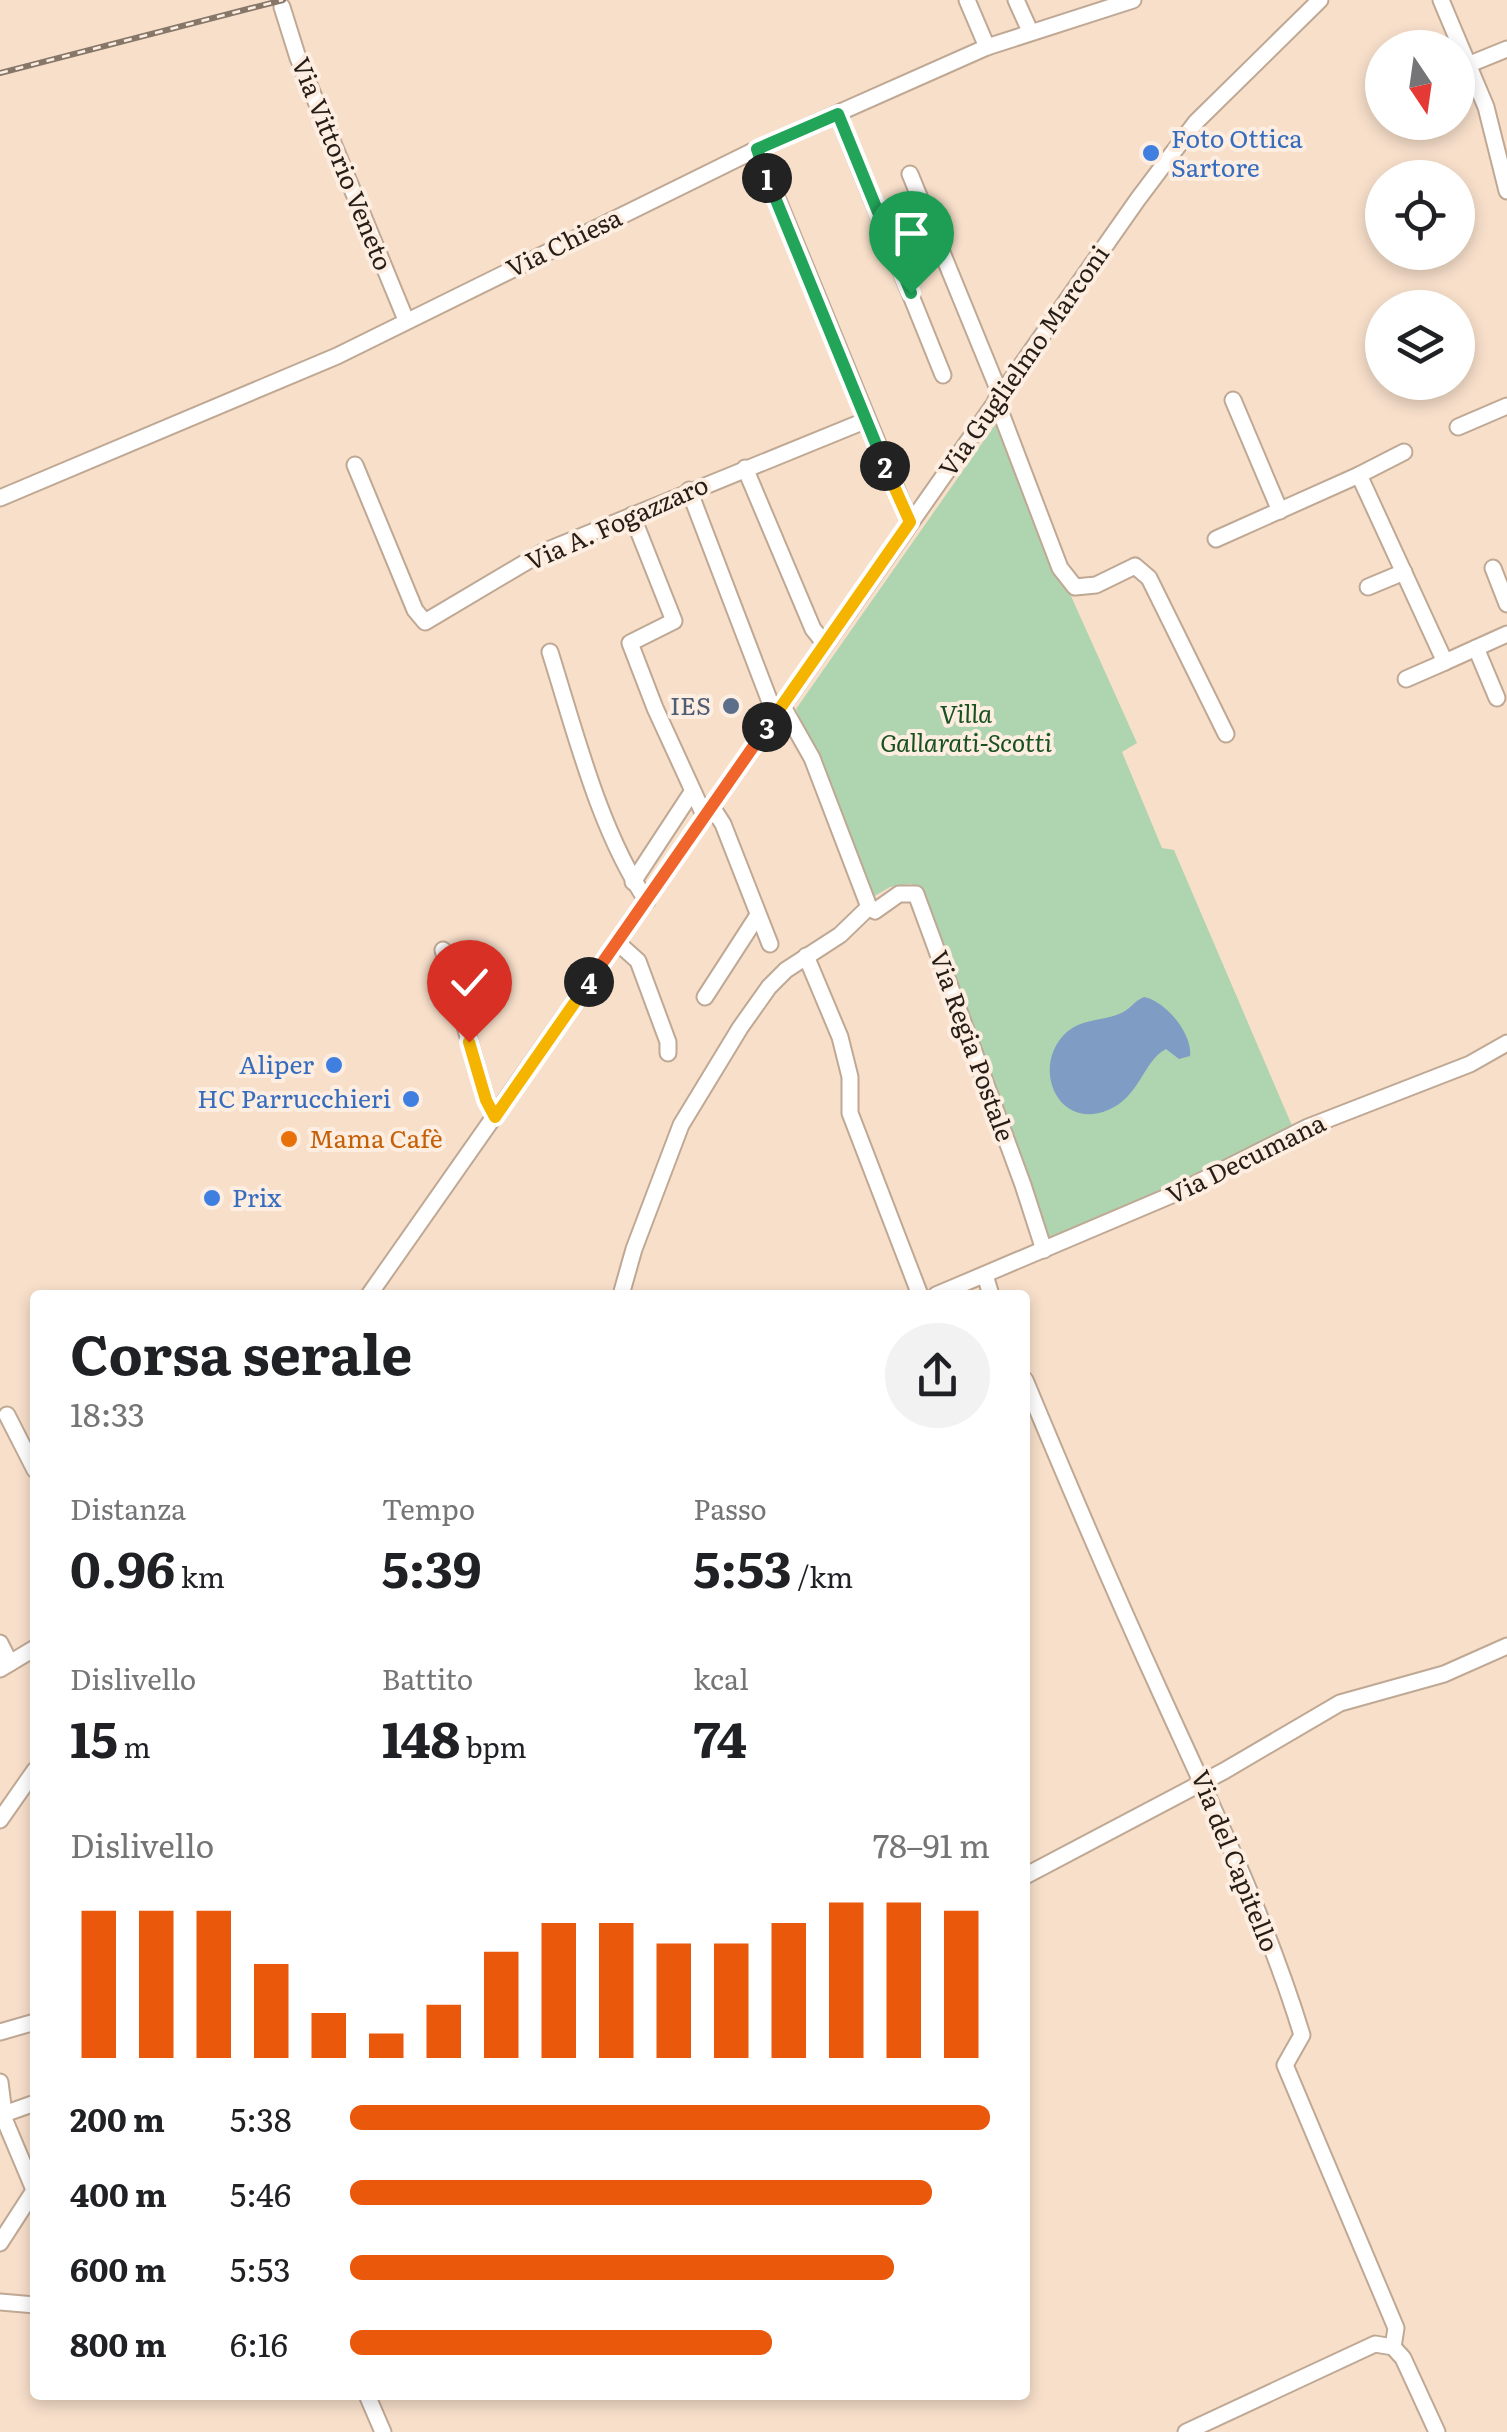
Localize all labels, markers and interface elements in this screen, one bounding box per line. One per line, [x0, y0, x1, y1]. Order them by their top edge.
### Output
north arrow [1365, 30, 1475, 140]
map controls [1365, 30, 1475, 400]
street label: Via Vittorio Veneto [284, 51, 403, 276]
place label: Foto Ottica Sartore [1171, 119, 1303, 185]
marker: Foto Ottica Sartore [1140, 142, 1162, 164]
pin: 1 [742, 153, 792, 203]
text: 1 [761, 157, 773, 199]
button: locate [1365, 160, 1475, 270]
pin [869, 191, 954, 294]
street label: Via Chiesa [499, 198, 628, 286]
icon: arrive [884, 206, 939, 261]
street label: Via Guglielmo Marconi [929, 237, 1117, 484]
button: layers [1365, 290, 1475, 400]
pin: 2 [860, 441, 910, 491]
text: 2 [877, 445, 893, 487]
street label: Via A. Fogazzaro [519, 465, 714, 579]
place label: IES [670, 686, 711, 723]
park label: Villa Gallarati-Scotti [880, 694, 1053, 760]
marker: IES [720, 695, 742, 717]
pin: 3 [742, 702, 792, 752]
text: 3 [759, 706, 775, 748]
pin [427, 940, 512, 1043]
street label: Via Regia Postale [922, 945, 1025, 1146]
icon: check [442, 955, 497, 1010]
pin: 4 [564, 957, 614, 1007]
text: 4 [581, 961, 597, 1003]
place label: Aliper [239, 1045, 314, 1082]
marker: Aliper [323, 1054, 345, 1076]
place label: HC Parrucchieri [197, 1079, 391, 1116]
marker: HC Parrucchieri [400, 1088, 422, 1110]
street label: Via Decumana [1160, 1103, 1332, 1212]
place label: Mama Cafè [309, 1119, 443, 1156]
marker: Mama Cafè [278, 1128, 300, 1150]
place label: Prix [232, 1178, 282, 1215]
marker: Prix [201, 1187, 223, 1209]
text: Corsa serale [70, 1310, 412, 1392]
button: share [885, 1323, 990, 1428]
text: 18:33 [70, 1389, 145, 1437]
text: Distanza [70, 1487, 186, 1529]
text: Tempo [382, 1487, 475, 1529]
text: Passo [693, 1487, 767, 1529]
text: 0.96 [70, 1529, 175, 1603]
text: 5:39 [382, 1529, 482, 1603]
text: 5:53 [693, 1529, 792, 1603]
text: km [175, 1555, 225, 1597]
text: /km [792, 1555, 853, 1597]
text: Dislivello [70, 1657, 196, 1699]
text: Battito [382, 1657, 473, 1699]
text: kcal [693, 1657, 749, 1699]
text: 15 [70, 1699, 118, 1773]
text: 148 [382, 1699, 460, 1773]
text: 74 [693, 1699, 747, 1773]
text: m [118, 1725, 151, 1767]
text: bpm [460, 1725, 527, 1767]
street label: Via del Capitello [1183, 1764, 1290, 1957]
text: Dislivello [70, 1820, 214, 1868]
text: 78–91 m [873, 1820, 990, 1868]
text: 200 m [70, 2094, 165, 2142]
text: 5:38 [230, 2094, 292, 2142]
text: 400 m [70, 2169, 167, 2217]
text: 5:46 [230, 2169, 291, 2217]
text: 600 m [70, 2244, 166, 2292]
text: 5:53 [230, 2244, 291, 2292]
text: 800 m [70, 2319, 167, 2367]
text: 6:16 [230, 2319, 288, 2367]

